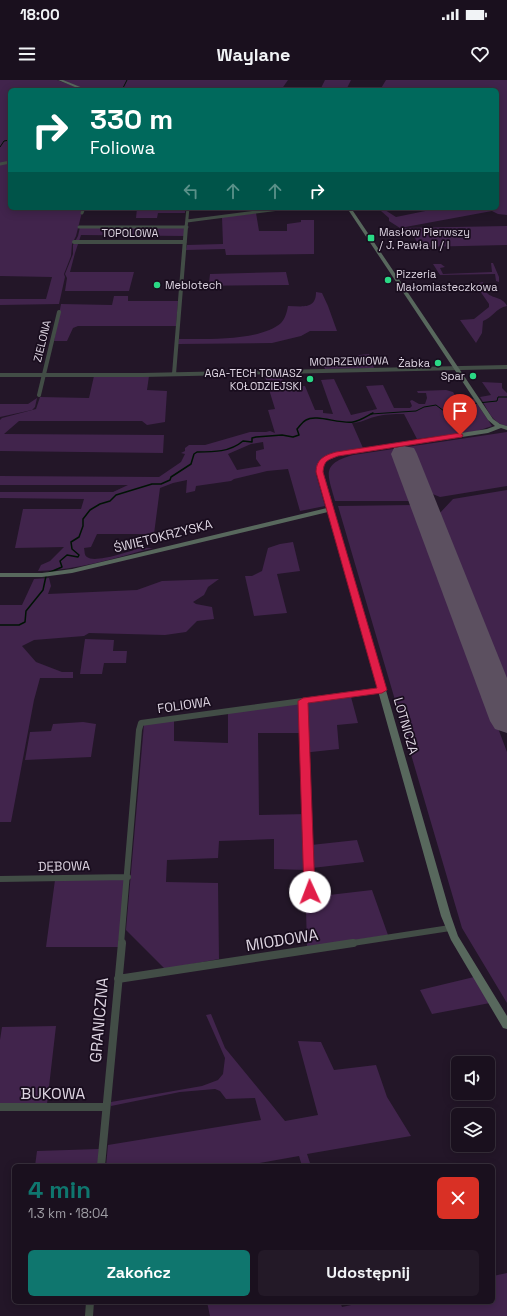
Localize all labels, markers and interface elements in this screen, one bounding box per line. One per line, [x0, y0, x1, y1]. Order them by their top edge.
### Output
text: 18:00 [20, 5, 60, 24]
icon: menu [16, 43, 38, 65]
text: Waylane [217, 43, 290, 66]
icon: heart [469, 43, 491, 65]
text: 330 m [90, 101, 173, 137]
icon: right [24, 104, 76, 156]
text: Foliowa [90, 136, 155, 159]
icon: left [180, 180, 202, 202]
icon: ahead [222, 180, 244, 202]
icon: ahead [264, 180, 286, 202]
icon: right [306, 180, 328, 202]
place label: Masłow Pierwszy / J. Pawła II / I [379, 225, 470, 252]
street label: TOPOLOWA [102, 226, 158, 240]
marker: Masłow Pierwszy / J. Pawła II / I [366, 233, 376, 243]
place label: Pizzeria Małomiasteczkowa [396, 267, 498, 294]
marker: Pizzeria Małomiasteczkowa [383, 275, 393, 285]
place label: Meblotech [165, 278, 222, 292]
marker: Meblotech [152, 280, 162, 290]
street label: ZIELONA [30, 319, 54, 363]
street label: MODRZEWIOWA [309, 353, 389, 369]
place label: Żabka [398, 356, 431, 370]
marker: Żabka [433, 358, 443, 368]
place label: AGA-TECH TOMASZ KOŁODZIEJSKI [205, 366, 302, 393]
place label: Spar [441, 369, 465, 383]
marker: Spar [468, 371, 478, 381]
marker: AGA-TECH TOMASZ KOŁODZIEJSKI [305, 374, 315, 384]
pin [443, 394, 477, 435]
icon: arrive [449, 400, 471, 422]
street label: ŚWIĘTOKRZYSKA [112, 516, 214, 556]
street label: FOLIOWA [156, 693, 212, 717]
street label: LOTNICZA [390, 696, 422, 756]
street label: DĘBOWA [38, 857, 90, 875]
position arrow [289, 871, 331, 913]
street label: MIODOWA [244, 924, 320, 956]
street label: GRANICZNA [85, 977, 113, 1063]
map controls [451, 1056, 495, 1152]
button: sound [451, 1056, 495, 1100]
street label: BUKOWA [21, 1083, 85, 1104]
button: layers [451, 1108, 495, 1152]
text: 4 min [28, 1174, 91, 1205]
button: close [437, 1177, 479, 1219]
text: 1.3 km · 18:04 [28, 1205, 108, 1222]
button: Zakończ [28, 1250, 250, 1296]
button: Udostępnij [258, 1250, 479, 1296]

